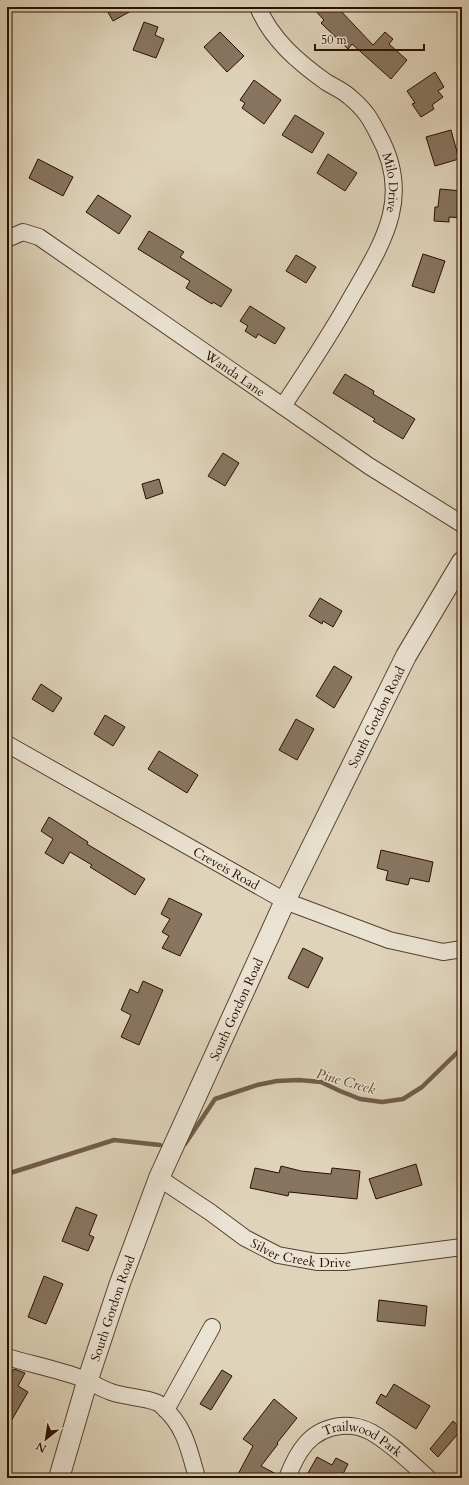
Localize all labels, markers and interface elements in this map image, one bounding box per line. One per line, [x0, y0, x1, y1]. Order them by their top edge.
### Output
scale bar [315, 26, 424, 52]
text: 50 m [321, 32, 348, 48]
street label: Milo Drive [378, 150, 402, 214]
street label: Wanda Lane [200, 346, 269, 401]
street label: South Gordon Road [344, 664, 409, 771]
street label: Creveis Road [190, 843, 262, 895]
street label: South Gordon Road [206, 955, 268, 1064]
water label: Pine Creek [314, 1064, 378, 1099]
street label: Silver Creek Drive [247, 1234, 352, 1272]
street label: South Gordon Road [87, 1253, 140, 1364]
street label: Trailwood Park [320, 1418, 406, 1461]
north arrow [26, 1419, 66, 1459]
text: N [33, 1438, 49, 1456]

